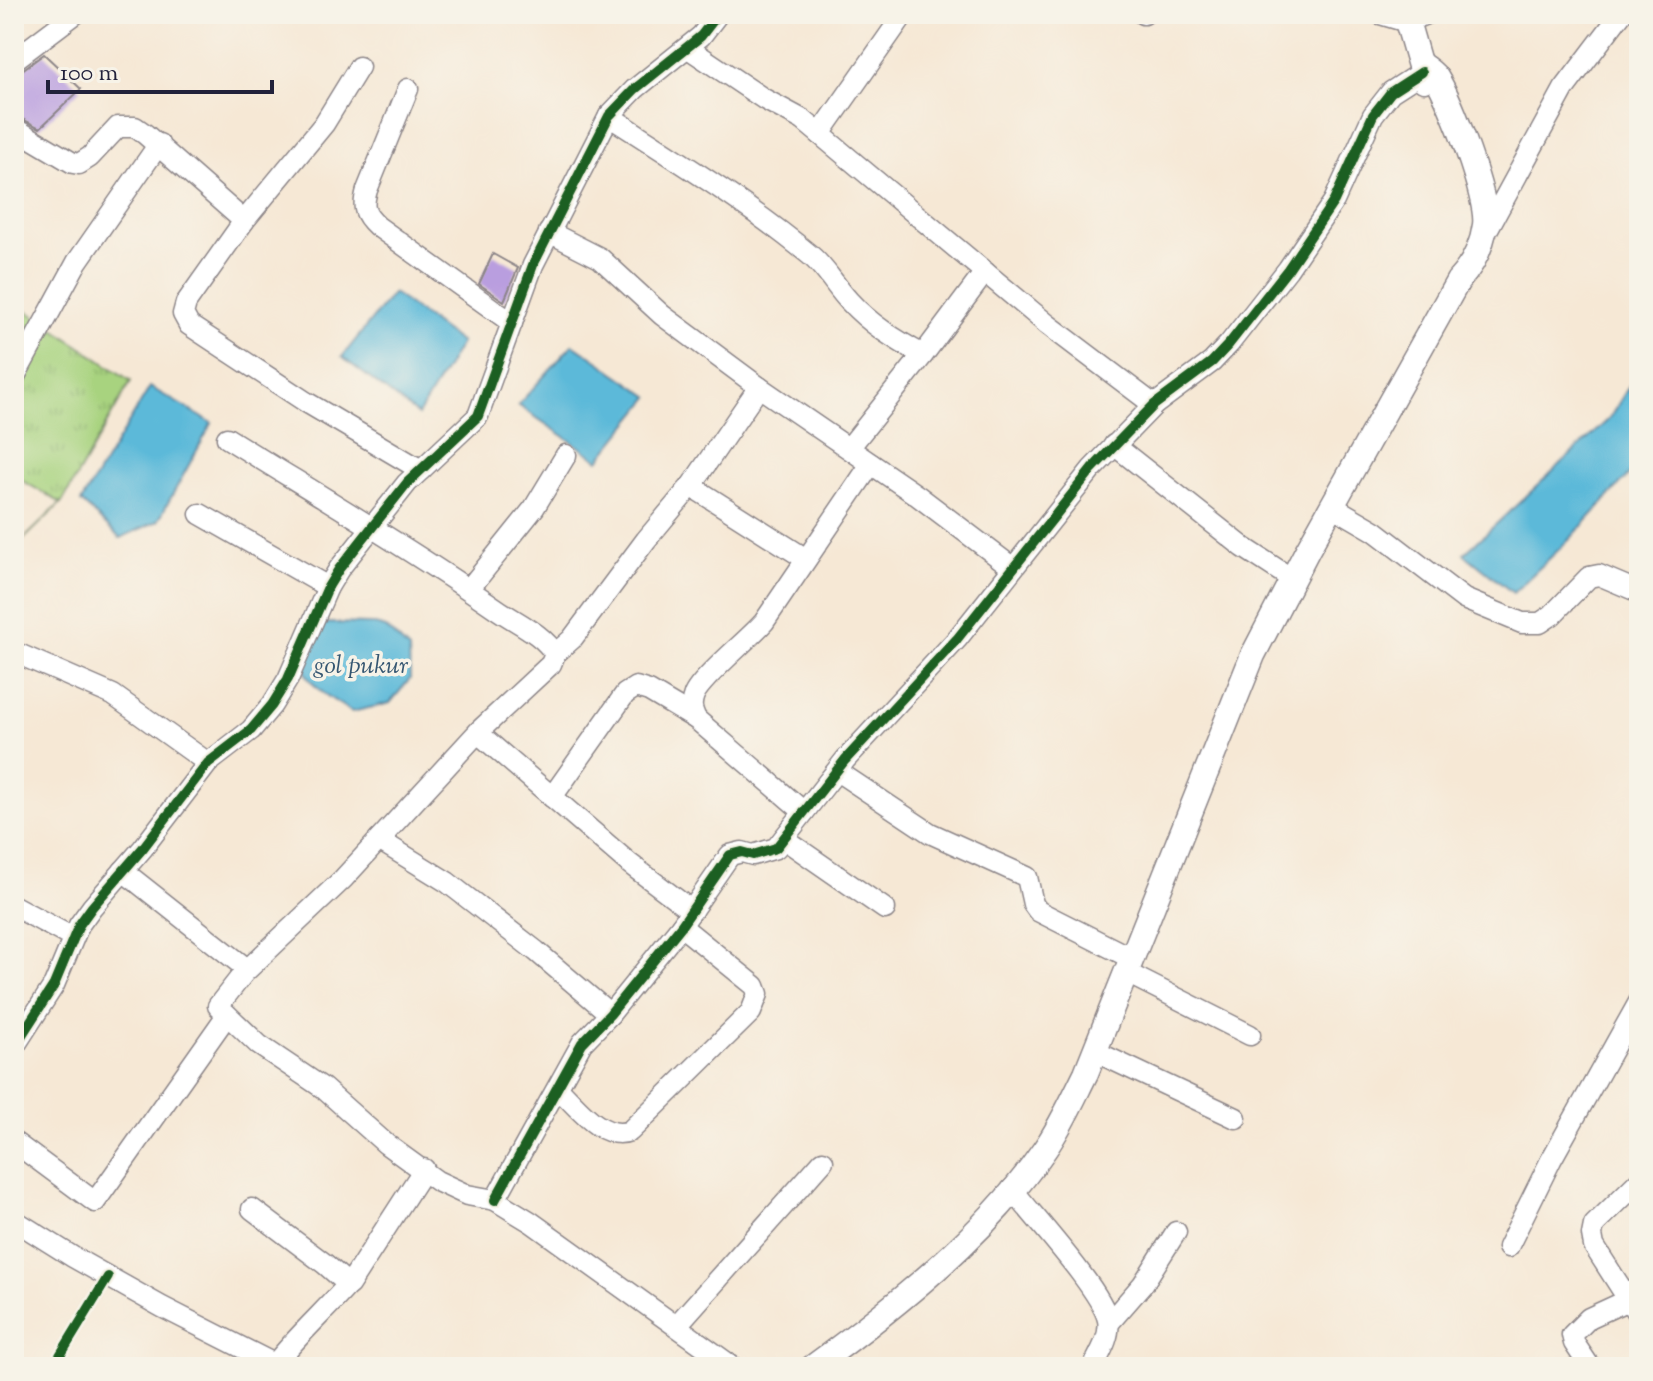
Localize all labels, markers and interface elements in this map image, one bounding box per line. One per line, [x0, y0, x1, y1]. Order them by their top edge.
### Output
scale bar [48, 44, 272, 94]
text: 100 m [60, 57, 118, 91]
water label: gol pukur [313, 648, 408, 685]

